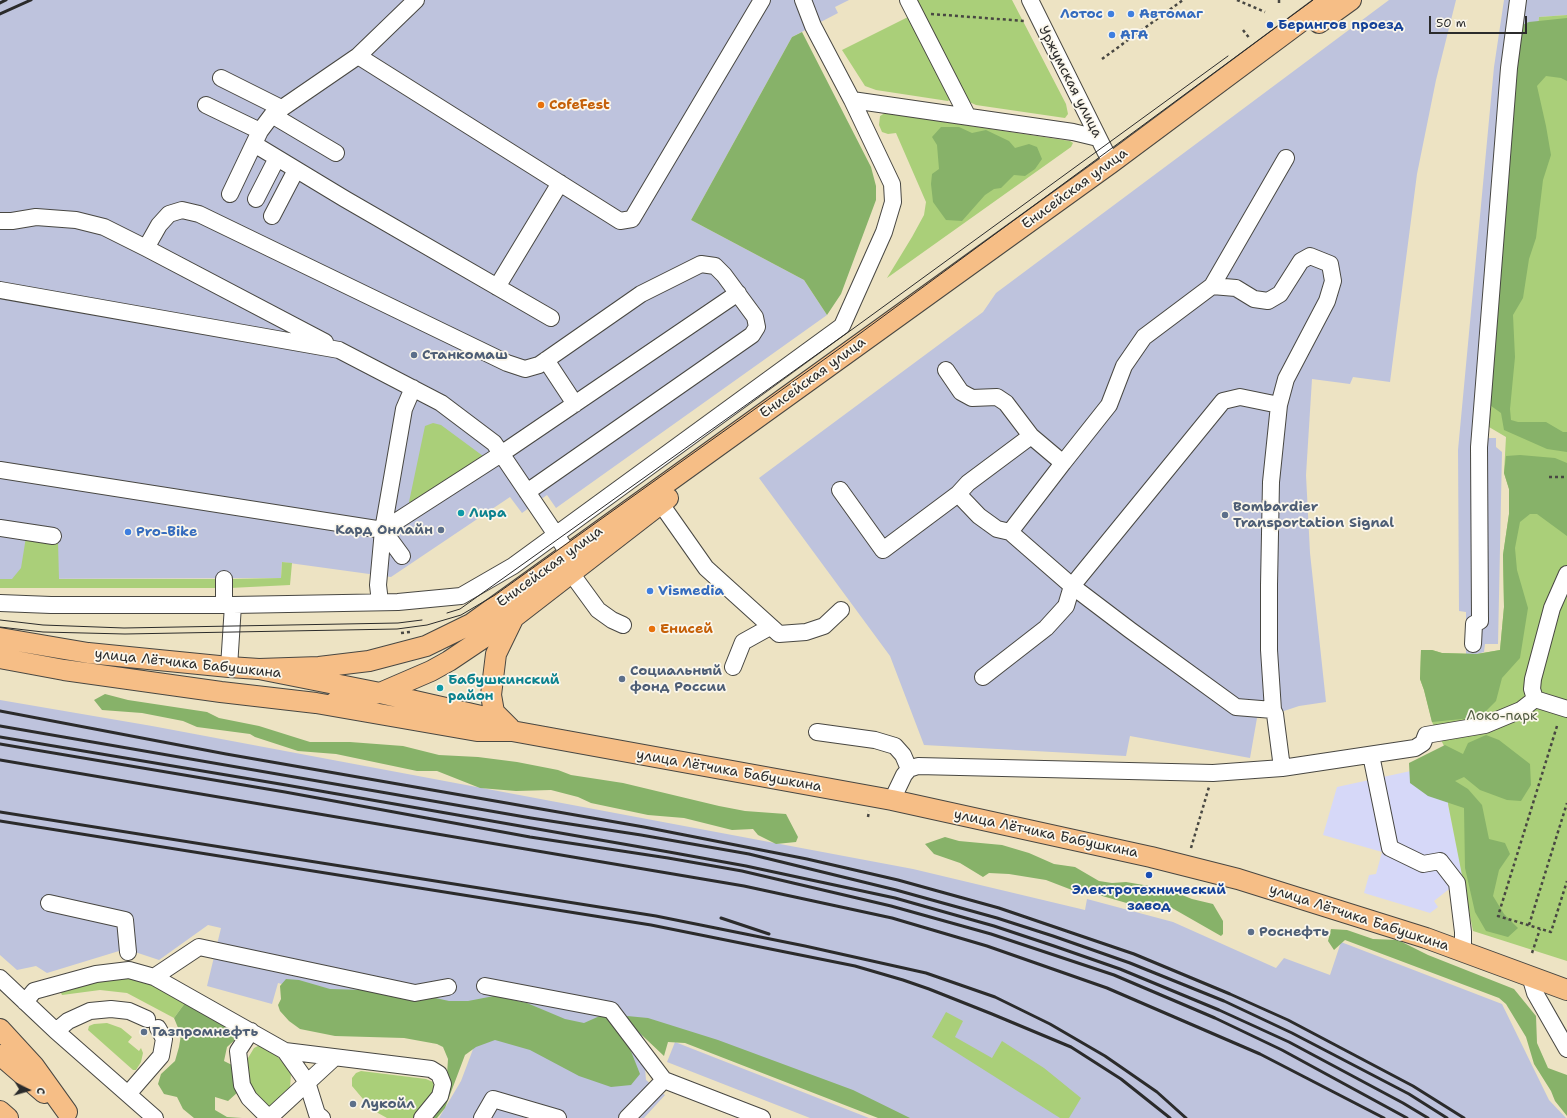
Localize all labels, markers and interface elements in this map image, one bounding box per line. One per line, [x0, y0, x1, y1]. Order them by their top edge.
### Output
place label: Лотос [1060, 6, 1103, 22]
place label: Автомаг [1139, 6, 1203, 22]
scale bar [1431, 8, 1529, 34]
marker: Лотос [1106, 9, 1116, 19]
marker: Автомаг [1126, 9, 1136, 19]
text: 50 m [1436, 15, 1466, 31]
place label: Берингов проезд [1278, 17, 1403, 33]
marker: Берингов проезд [1265, 20, 1275, 30]
street label: Уржумская улица [1035, 23, 1105, 141]
place label: АГА [1120, 27, 1148, 43]
marker: АГА [1107, 30, 1117, 40]
place label: CofeFest [549, 97, 610, 113]
marker: CofeFest [536, 100, 546, 110]
street label: Енисейская улица [1019, 145, 1131, 233]
street label: Енисейская улица [757, 334, 869, 422]
place label: Станкомаш [422, 347, 508, 363]
marker: Станкомаш [409, 350, 419, 360]
place label: Bombardier Transportation Signal [1233, 499, 1394, 532]
place label: Лира [469, 505, 506, 521]
marker: Лира [456, 508, 466, 518]
marker: Bombardier Transportation Signal [1220, 510, 1230, 520]
place label: Кард Онлайн [335, 522, 433, 538]
street label: Енисейская улица [494, 523, 606, 611]
place label: Pro-Bike [136, 524, 197, 540]
marker: Кард Онлайн [436, 525, 446, 535]
marker: Pro-Bike [123, 527, 133, 537]
place label: Vismedia [658, 583, 724, 599]
marker: Vismedia [645, 586, 655, 596]
place label: Енисей [660, 621, 713, 637]
marker: Енисей [647, 624, 657, 634]
street label: улица Лётчика Бабушкина [94, 646, 282, 682]
place label: Социальный фонд России [630, 663, 726, 696]
place label: Бабушкинский район [448, 672, 560, 704]
marker: Социальный фонд России [617, 674, 627, 684]
marker: Бабушкинский район [435, 683, 445, 693]
park label: Локо-парк [1467, 708, 1537, 724]
street label: улица Лётчика Бабушкина [635, 746, 823, 796]
street label: улица Лётчика Бабушкина [952, 806, 1140, 862]
marker: Электротехнический завод [1144, 870, 1154, 880]
street label: улица Лётчика Бабушкина [1267, 881, 1451, 955]
place label: Электротехнический завод [1072, 882, 1226, 914]
place label: Роснефть [1259, 924, 1329, 940]
marker: Роснефть [1246, 927, 1256, 937]
place label: Газпромнефть [152, 1024, 258, 1040]
marker: Газпромнефть [139, 1027, 149, 1037]
north arrow [8, 1070, 48, 1110]
text: С [33, 1087, 48, 1095]
place label: Лукойл [361, 1096, 415, 1112]
marker: Лукойл [348, 1099, 358, 1109]

